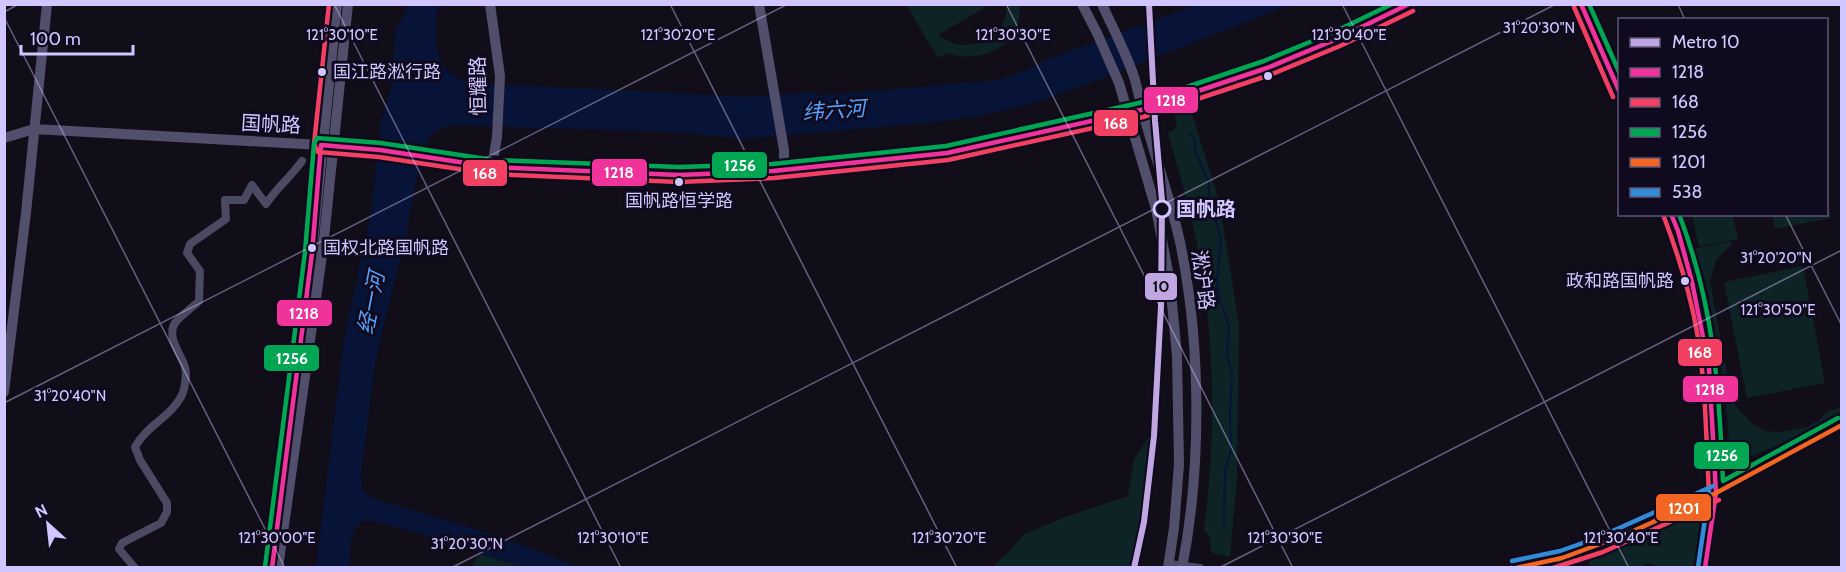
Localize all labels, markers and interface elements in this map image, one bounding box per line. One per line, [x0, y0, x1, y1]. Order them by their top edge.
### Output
scale bar [21, 18, 134, 56]
legend [1618, 18, 1828, 216]
text: 31°20'30"N [1503, 19, 1575, 37]
text: 121°30'10"E [306, 26, 378, 44]
text: 121°30'20"E [641, 26, 715, 44]
text: 121°30'30"E [976, 26, 1050, 44]
text: 121°30'40"E [1311, 26, 1387, 44]
text: 100 m [30, 28, 81, 50]
text: Metro 10 [1672, 31, 1740, 53]
street label: 恒耀路 [465, 56, 491, 116]
place label: 国江路淞行路 [333, 61, 441, 83]
text: 1218 [1672, 61, 1704, 83]
marker: 国江路淞行路 [316, 66, 328, 78]
unlabelled marker [1262, 70, 1274, 82]
line badge: 1218 [1143, 86, 1199, 114]
text: 1218 [1156, 91, 1186, 110]
text: 168 [1672, 91, 1699, 113]
water label: 纬六河 [802, 95, 870, 125]
line badge: 168 [1093, 109, 1139, 137]
street label: 国帆路 [240, 110, 302, 138]
text: 168 [1104, 114, 1128, 133]
text: 1256 [1672, 121, 1707, 143]
line badge: 1256 [711, 151, 768, 179]
text: 1201 [1672, 151, 1706, 173]
text: 1256 [724, 156, 756, 175]
line badge: 1218 [591, 158, 648, 187]
line badge: 168 [462, 159, 508, 187]
text: 1218 [604, 163, 634, 182]
text: 168 [473, 164, 497, 183]
marker: 国帆路恒学路 [673, 176, 685, 188]
text: 538 [1672, 181, 1702, 203]
place label: 国帆路恒学路 [625, 190, 733, 212]
place label: 国帆路 [1176, 197, 1236, 221]
marker: 国帆路 [1153, 200, 1171, 218]
place label: 国权北路国帆路 [323, 237, 449, 259]
marker: 国权北路国帆路 [306, 242, 318, 254]
street label: 淞沪路 [1187, 249, 1219, 311]
text: 31°20'20"N [1740, 249, 1812, 267]
water label: 经一河 [353, 266, 390, 336]
place label: 政和路国帆路 [1566, 270, 1674, 292]
line badge: 10 [1144, 272, 1178, 301]
marker: 政和路国帆路 [1679, 275, 1691, 287]
text: 10 [1152, 277, 1170, 296]
line badge: 1218 [276, 299, 333, 327]
text: 121°30'50"E [1741, 301, 1815, 319]
text: 1218 [289, 304, 319, 323]
line badge: 168 [1677, 338, 1723, 367]
text: 168 [1688, 343, 1712, 362]
line badge: 1256 [263, 344, 320, 372]
text: 1256 [276, 349, 308, 368]
line badge: 1218 [1682, 375, 1739, 403]
text: 1218 [1695, 380, 1725, 399]
text: 31°20'40"N [34, 387, 106, 405]
line badge: 1256 [1693, 441, 1750, 470]
text: 1256 [1706, 446, 1738, 465]
line badge: 1201 [1655, 493, 1712, 522]
north arrow [18, 494, 78, 554]
text: 1201 [1668, 499, 1700, 518]
text: N [32, 500, 51, 522]
text: 121°30'00"E [238, 529, 316, 547]
text: 121°30'10"E [577, 529, 649, 547]
text: 121°30'20"E [912, 529, 986, 547]
text: 121°30'30"E [1248, 529, 1322, 547]
text: 121°30'40"E [1583, 529, 1659, 547]
text: 31°20'30"N [431, 535, 503, 553]

